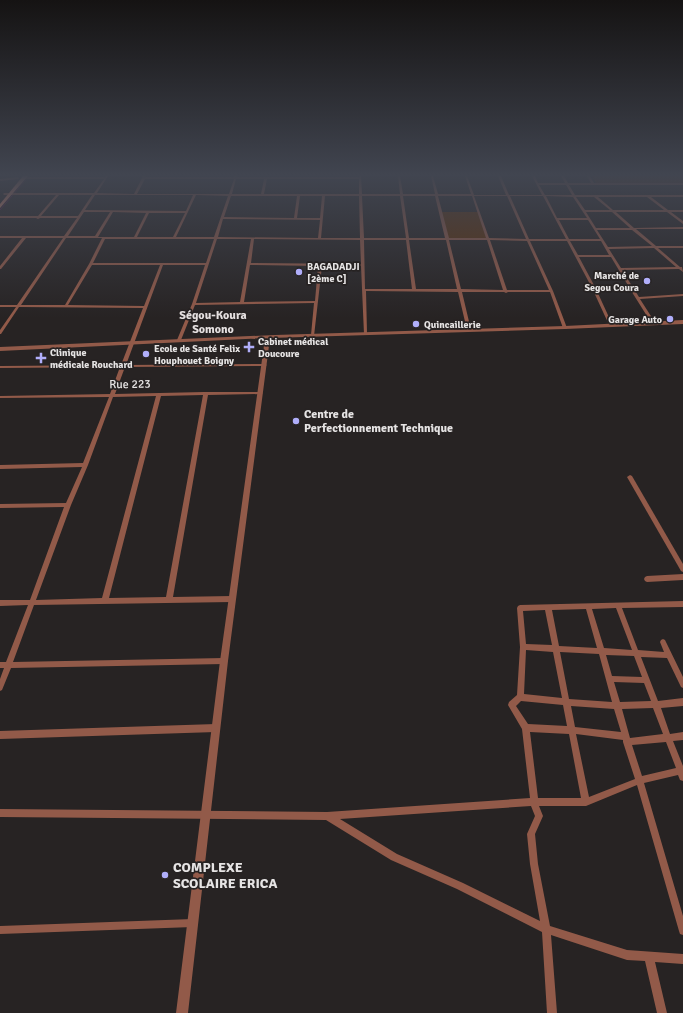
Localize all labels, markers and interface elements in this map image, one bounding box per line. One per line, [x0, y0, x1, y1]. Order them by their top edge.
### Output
place label: BAGADADJI [2ème C] [307, 261, 360, 285]
marker: BAGADADJI [2ème C] [294, 267, 304, 277]
place label: Marché de Segou Coura [584, 270, 639, 294]
marker: Marché de Segou Coura [642, 276, 652, 286]
district label: Ségou-Koura Somono [179, 308, 247, 337]
place label: Garage Auto [608, 314, 662, 326]
marker: Garage Auto [665, 314, 675, 324]
marker: Quincaillerie [411, 319, 421, 329]
place label: Quincaillerie [424, 319, 481, 331]
place label: Cabinet médical Doucoure [258, 336, 328, 360]
marker: Cabinet médical Doucoure [243, 341, 255, 353]
place label: Ecole de Santé Felix Houphouet Boigny [154, 343, 240, 367]
place label: Clinique médicale Rouchard [50, 347, 133, 371]
marker: Ecole de Santé Felix Houphouet Boigny [141, 349, 151, 359]
marker: Clinique médicale Rouchard [35, 352, 47, 364]
street label: Rue 223 [109, 377, 151, 392]
place label: Centre de Perfectionnement Technique [304, 407, 453, 436]
marker: Centre de Perfectionnement Technique [291, 416, 301, 426]
place label: COMPLEXE SCOLAIRE ERICA [173, 859, 277, 892]
marker: COMPLEXE SCOLAIRE ERICA [160, 870, 170, 880]

